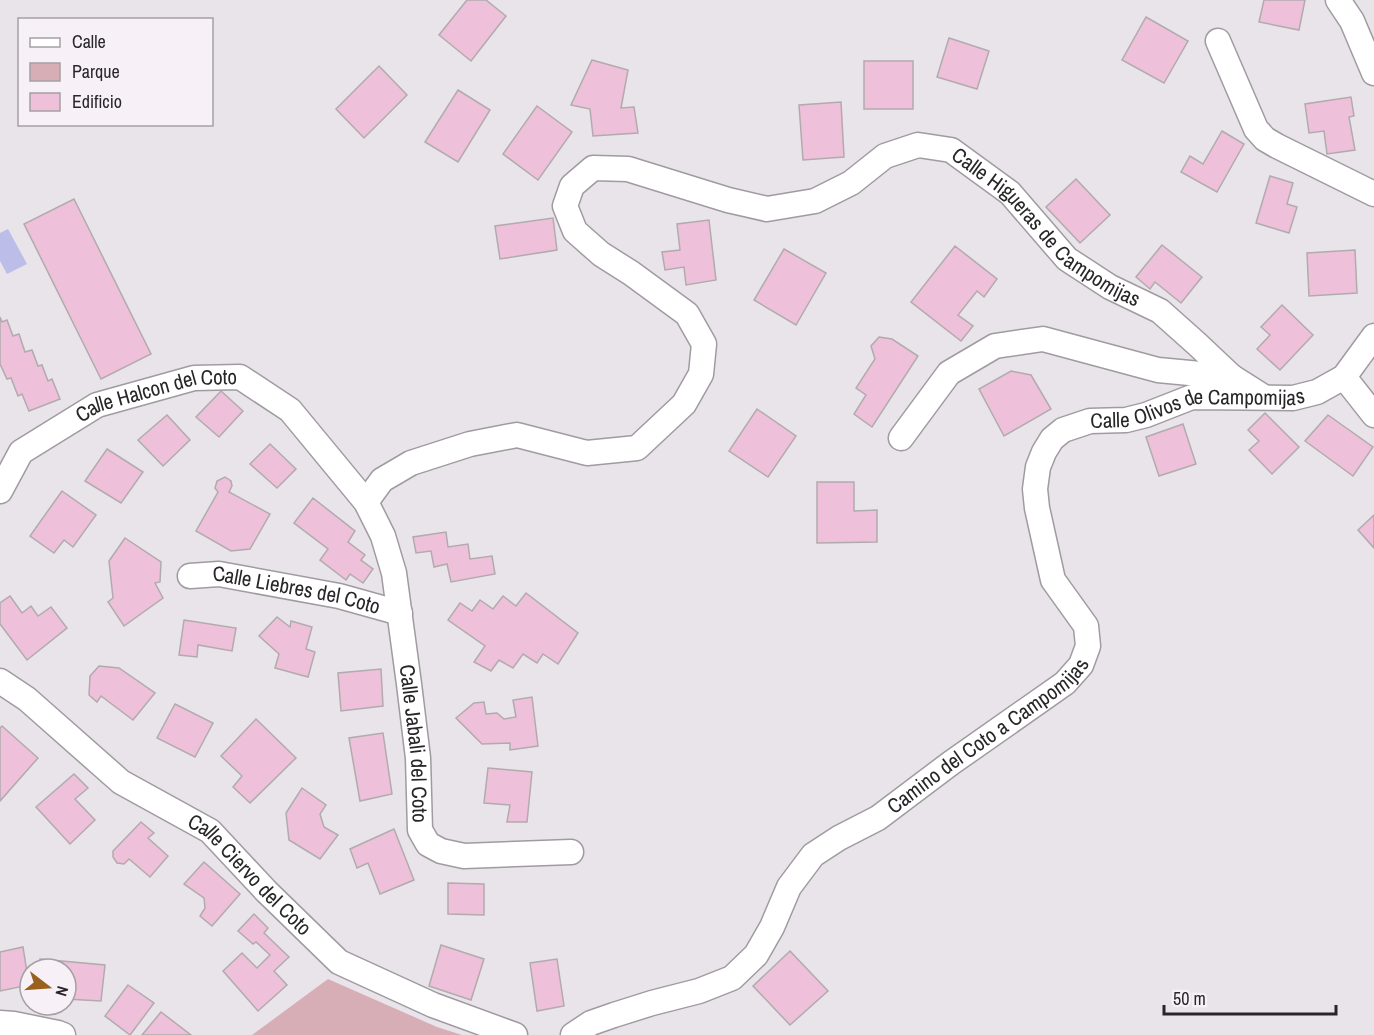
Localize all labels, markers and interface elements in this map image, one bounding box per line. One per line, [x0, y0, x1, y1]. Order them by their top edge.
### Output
legend [18, 18, 213, 126]
text: Calle [72, 29, 106, 54]
text: Parque [72, 59, 120, 84]
text: Edificio [72, 89, 122, 114]
street label: Calle Higueras de Campomijas [946, 140, 1145, 313]
street label: Calle Halcon del Coto [70, 362, 237, 429]
street label: Calle Olivos de Campomijas [1090, 381, 1308, 435]
street label: Calle Liebres del Coto [212, 559, 384, 621]
street label: Camino del Coto a Campomijas [881, 655, 1096, 820]
street label: Calle Jabali del Coto [392, 662, 435, 823]
street label: Calle Ciervo del Coto [183, 807, 318, 942]
north arrow [18, 957, 78, 1017]
scale bar [1164, 978, 1336, 1016]
text: N [50, 984, 74, 999]
text: 50 m [1173, 986, 1206, 1011]

